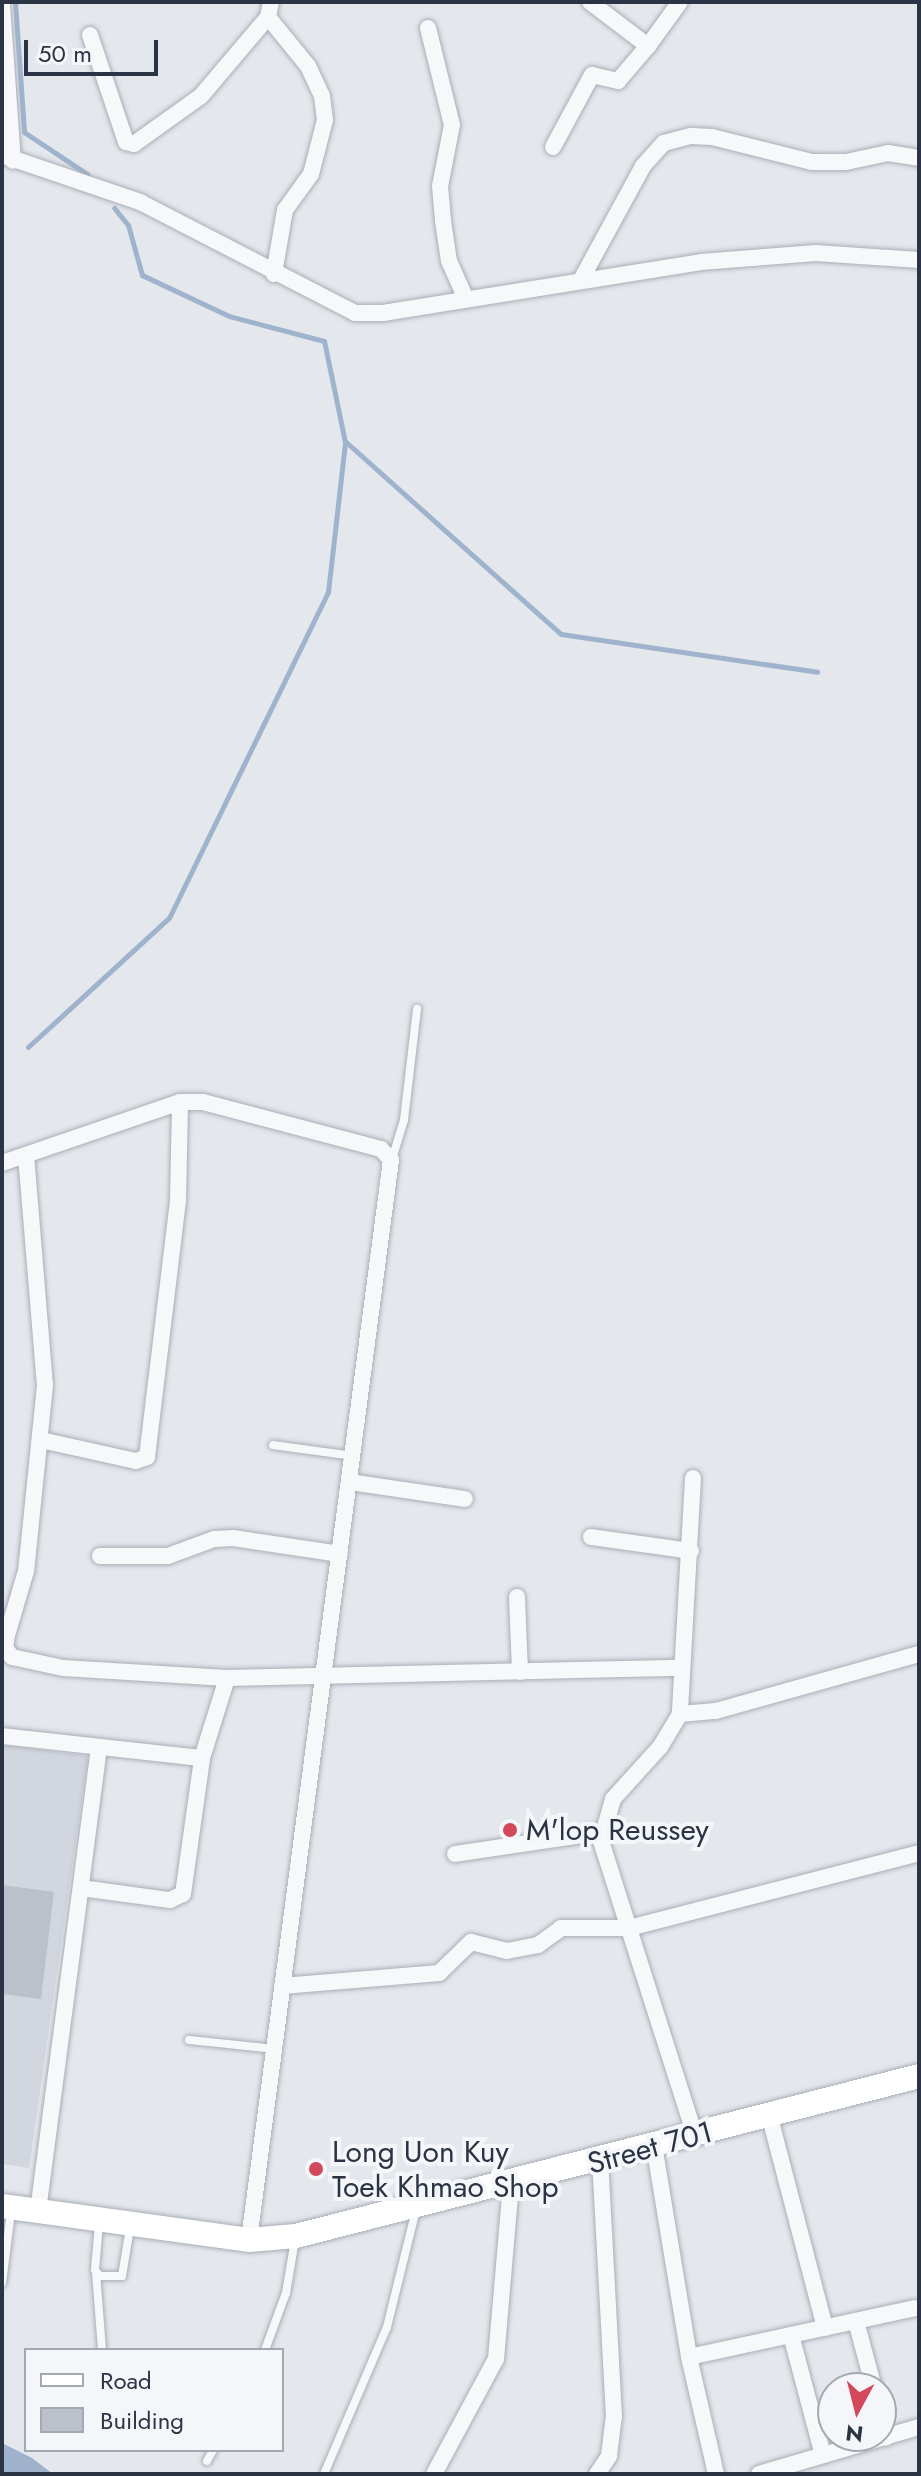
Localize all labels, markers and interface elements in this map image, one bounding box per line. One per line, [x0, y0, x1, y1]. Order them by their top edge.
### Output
scale bar [28, 24, 162, 74]
text: 50 m [38, 36, 92, 71]
place label: M'lop Reussey [526, 1812, 709, 1848]
marker: M'lop Reussey [501, 1821, 519, 1839]
street label: Street 701 [584, 2114, 716, 2182]
place label: Long Uon Kuy Toek Khmao Shop [332, 2134, 559, 2204]
marker: Long Uon Kuy Toek Khmao Shop [307, 2160, 325, 2178]
legend [24, 2348, 284, 2452]
text: Road [100, 2363, 152, 2398]
north arrow [817, 2372, 897, 2452]
text: Building [100, 2403, 184, 2438]
text: N [844, 2417, 865, 2451]

